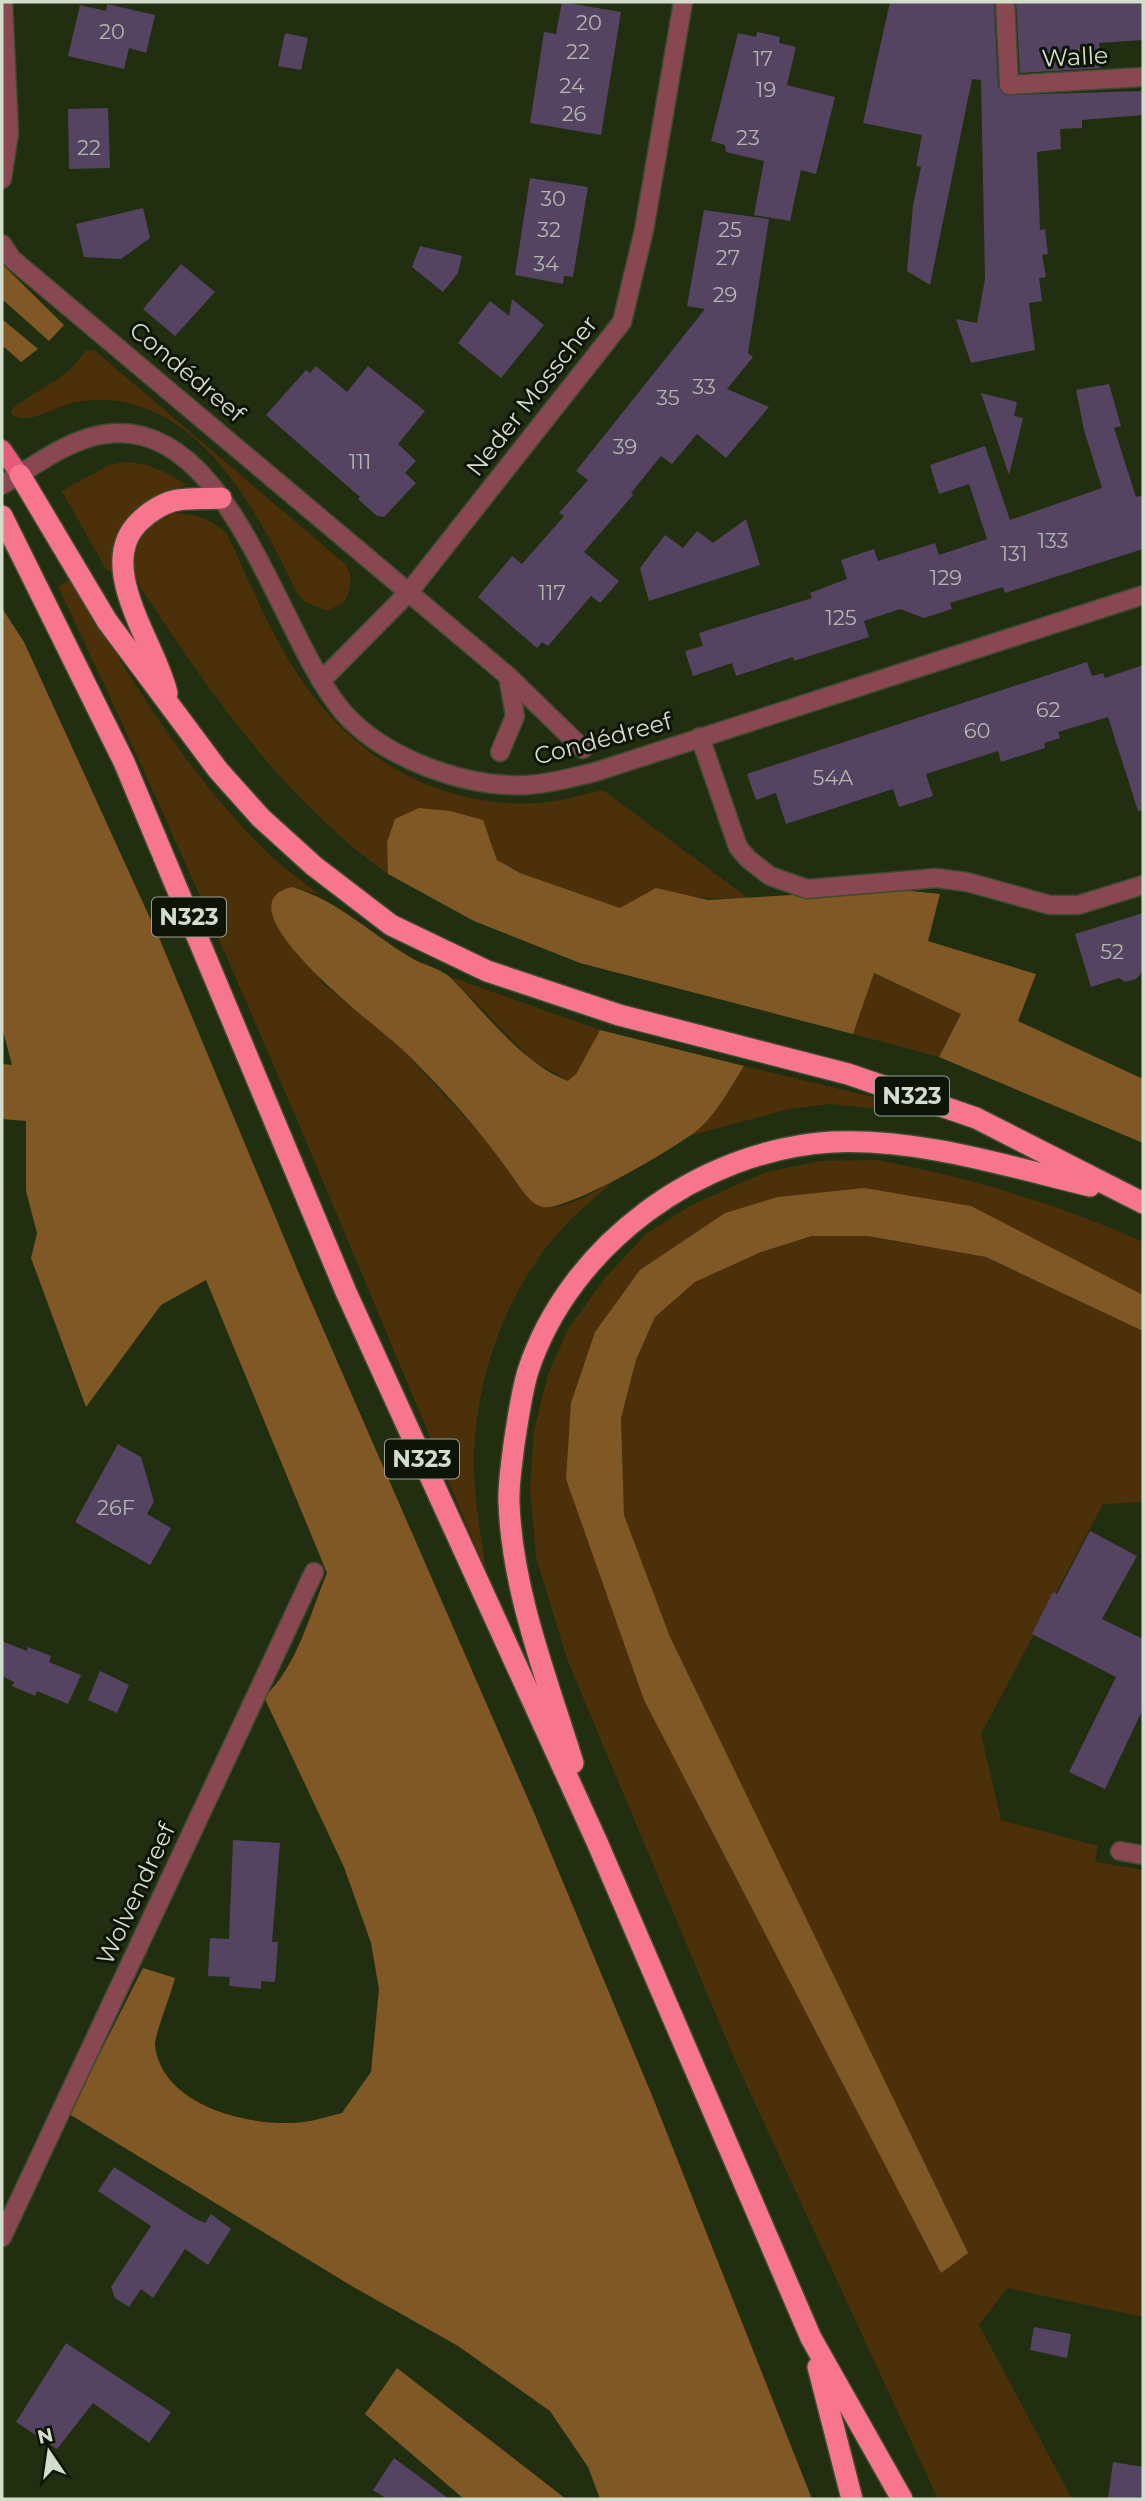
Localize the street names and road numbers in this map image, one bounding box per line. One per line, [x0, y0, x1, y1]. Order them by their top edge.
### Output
street label: Walle [1041, 40, 1109, 73]
street label: Neder Mosscher [460, 310, 603, 482]
street label: Condédreef [124, 315, 251, 429]
street label: Condédreef [531, 706, 676, 771]
road number: N323 [152, 898, 226, 936]
road number: N323 [875, 1077, 949, 1116]
road number: N323 [385, 1440, 459, 1478]
street label: Wolvendreef [90, 1818, 181, 1969]

